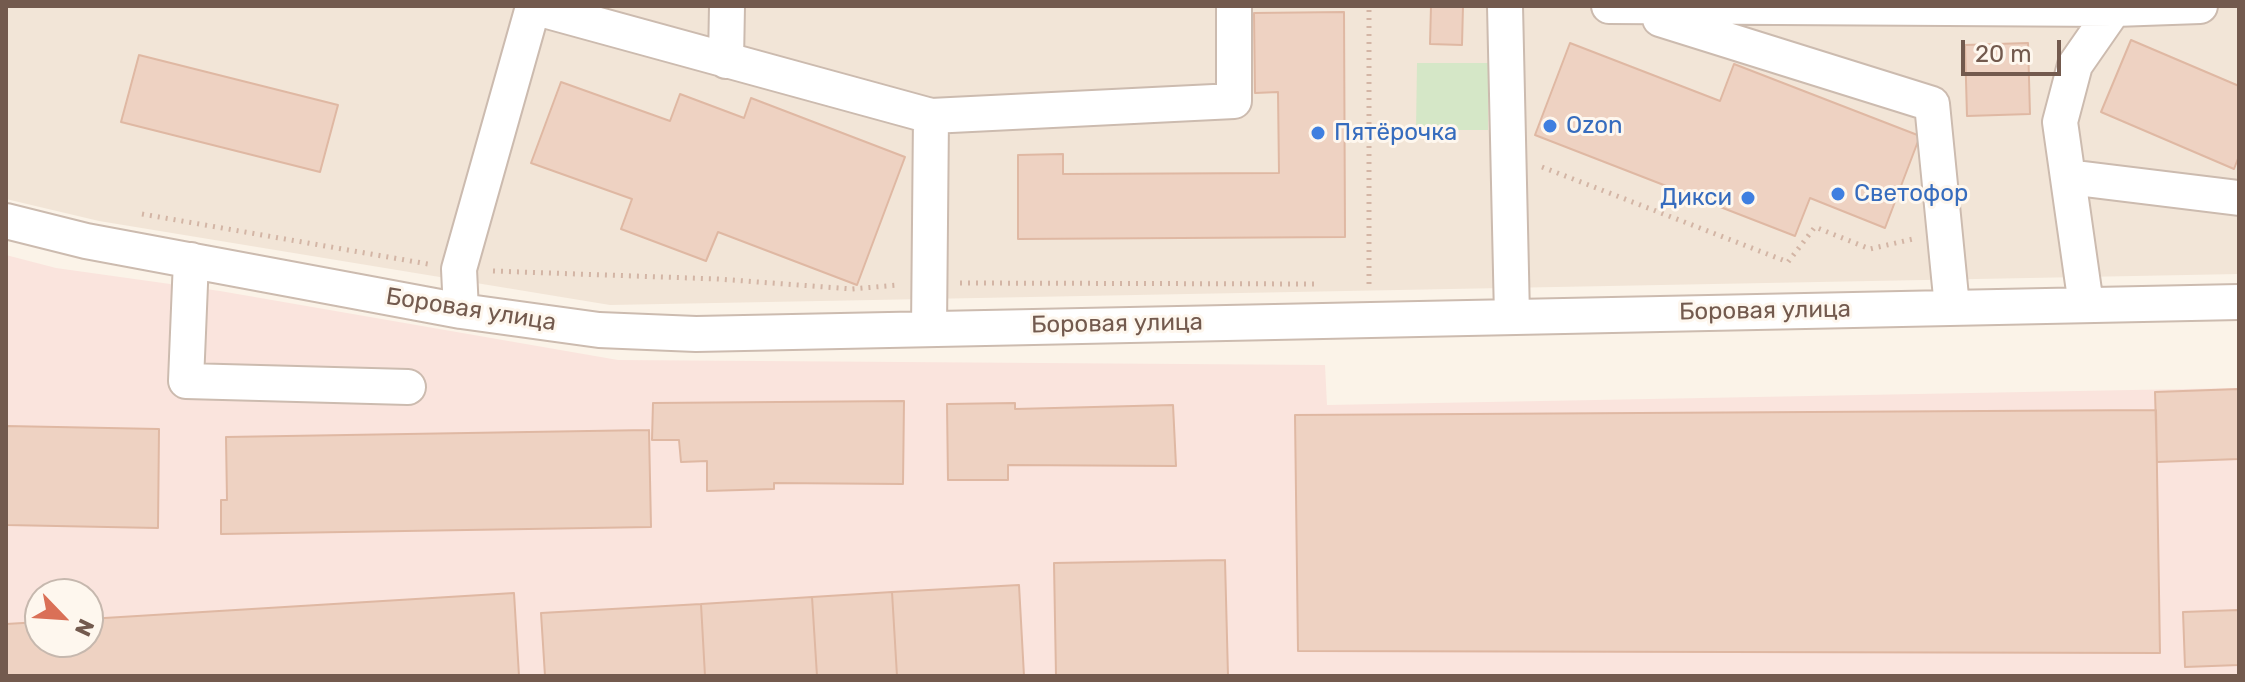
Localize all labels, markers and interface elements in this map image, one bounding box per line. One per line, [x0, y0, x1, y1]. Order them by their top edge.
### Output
scale bar [1965, 24, 2065, 74]
text: 20 m [1975, 40, 2032, 68]
place label: Ozon [1566, 112, 1623, 140]
marker: Ozon [1541, 117, 1559, 135]
place label: Пятёрочка [1334, 119, 1457, 147]
marker: Пятёрочка [1309, 124, 1327, 142]
place label: Светофор [1854, 180, 1968, 208]
place label: Дикси [1660, 184, 1732, 212]
marker: Светофор [1829, 185, 1847, 203]
marker: Дикси [1739, 189, 1757, 207]
street label: Боровая улица [384, 282, 558, 338]
street label: Боровая улица [1679, 295, 1851, 327]
street label: Боровая улица [1031, 308, 1203, 340]
north arrow [24, 578, 104, 658]
text: N [69, 615, 100, 640]

